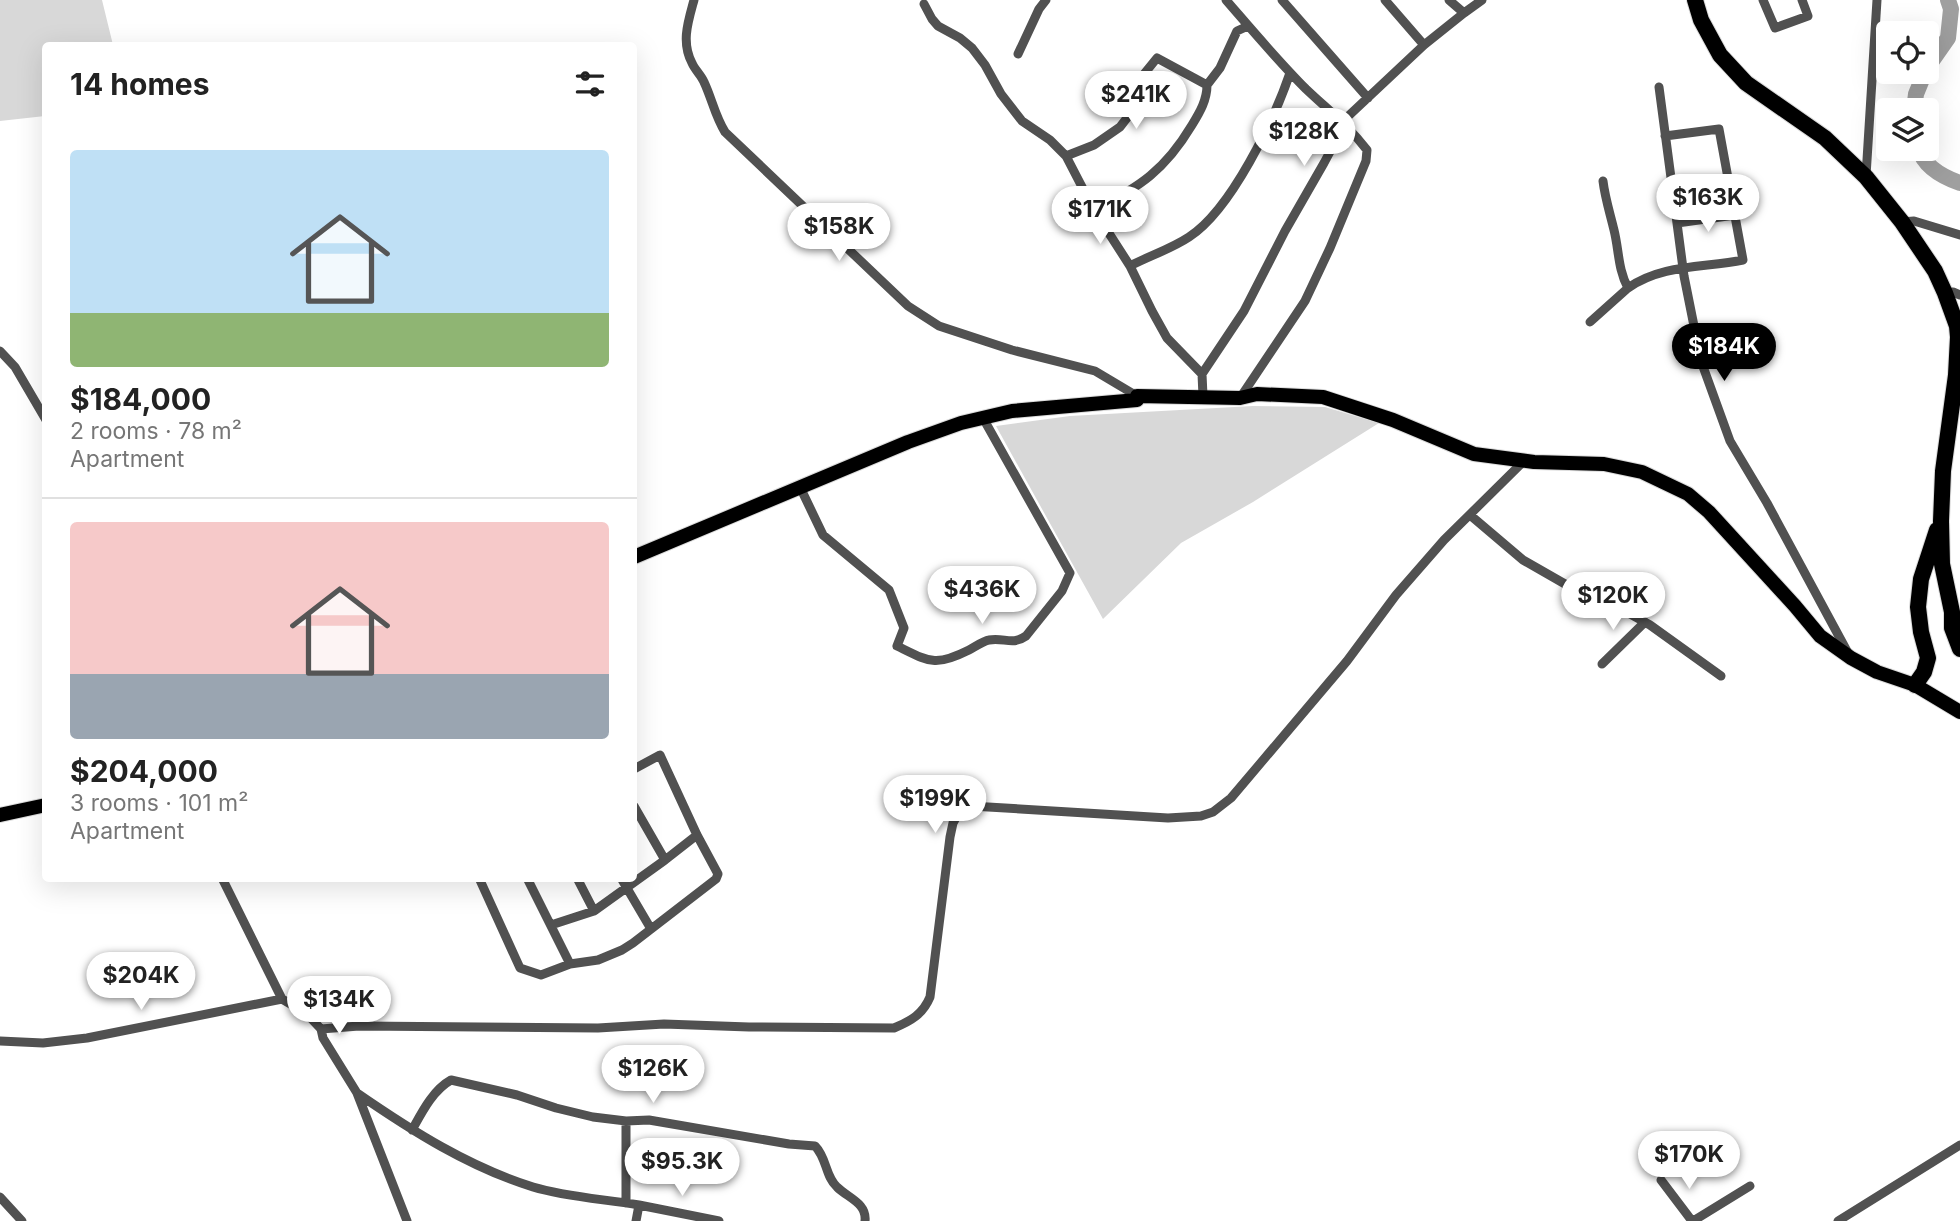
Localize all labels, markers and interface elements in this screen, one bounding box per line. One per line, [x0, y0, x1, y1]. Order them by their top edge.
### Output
map controls [1876, 21, 1939, 161]
button: locate [1876, 21, 1939, 84]
icon: filters [571, 65, 609, 103]
text: 14 homes [70, 66, 209, 102]
pin: $241K [1087, 72, 1185, 131]
text: $241K [1101, 80, 1171, 108]
button: layers [1876, 98, 1939, 161]
pin: $128K [1255, 108, 1353, 168]
text: $128K [1269, 117, 1339, 145]
pin: $163K [1659, 174, 1757, 234]
text: $163K [1672, 183, 1744, 211]
pin: $171K [1051, 187, 1149, 246]
text: $171K [1068, 195, 1132, 223]
icon: home [277, 196, 403, 322]
pin: $158K [790, 204, 888, 263]
text: $158K [803, 212, 875, 240]
pin: $184K [1675, 324, 1773, 383]
text: $184K [1688, 332, 1760, 360]
text: $184,000 [70, 381, 211, 417]
text: 2 rooms · 78 m² [70, 417, 242, 445]
text: Apartment [70, 445, 184, 473]
pin: $436K [933, 566, 1031, 626]
icon: home [277, 568, 403, 694]
pin: $120K [1564, 572, 1662, 632]
text: $436K [944, 575, 1020, 603]
text: $120K [1577, 581, 1649, 609]
text: $204,000 [70, 753, 218, 789]
pin: $199K [886, 776, 984, 835]
text: $199K [899, 784, 971, 812]
text: 3 rooms · 101 m² [70, 789, 248, 817]
text: Apartment [70, 817, 184, 845]
pin: $204K [92, 953, 190, 1012]
text: $204K [102, 961, 180, 989]
pin: $134K [290, 976, 388, 1036]
text: $134K [303, 985, 375, 1013]
pin: $126K [604, 1046, 702, 1105]
text: $126K [618, 1054, 688, 1082]
pin: $170K [1640, 1132, 1738, 1191]
pin: $95.3K [625, 1138, 739, 1198]
text: $170K [1654, 1140, 1724, 1168]
text: $95.3K [641, 1147, 723, 1175]

